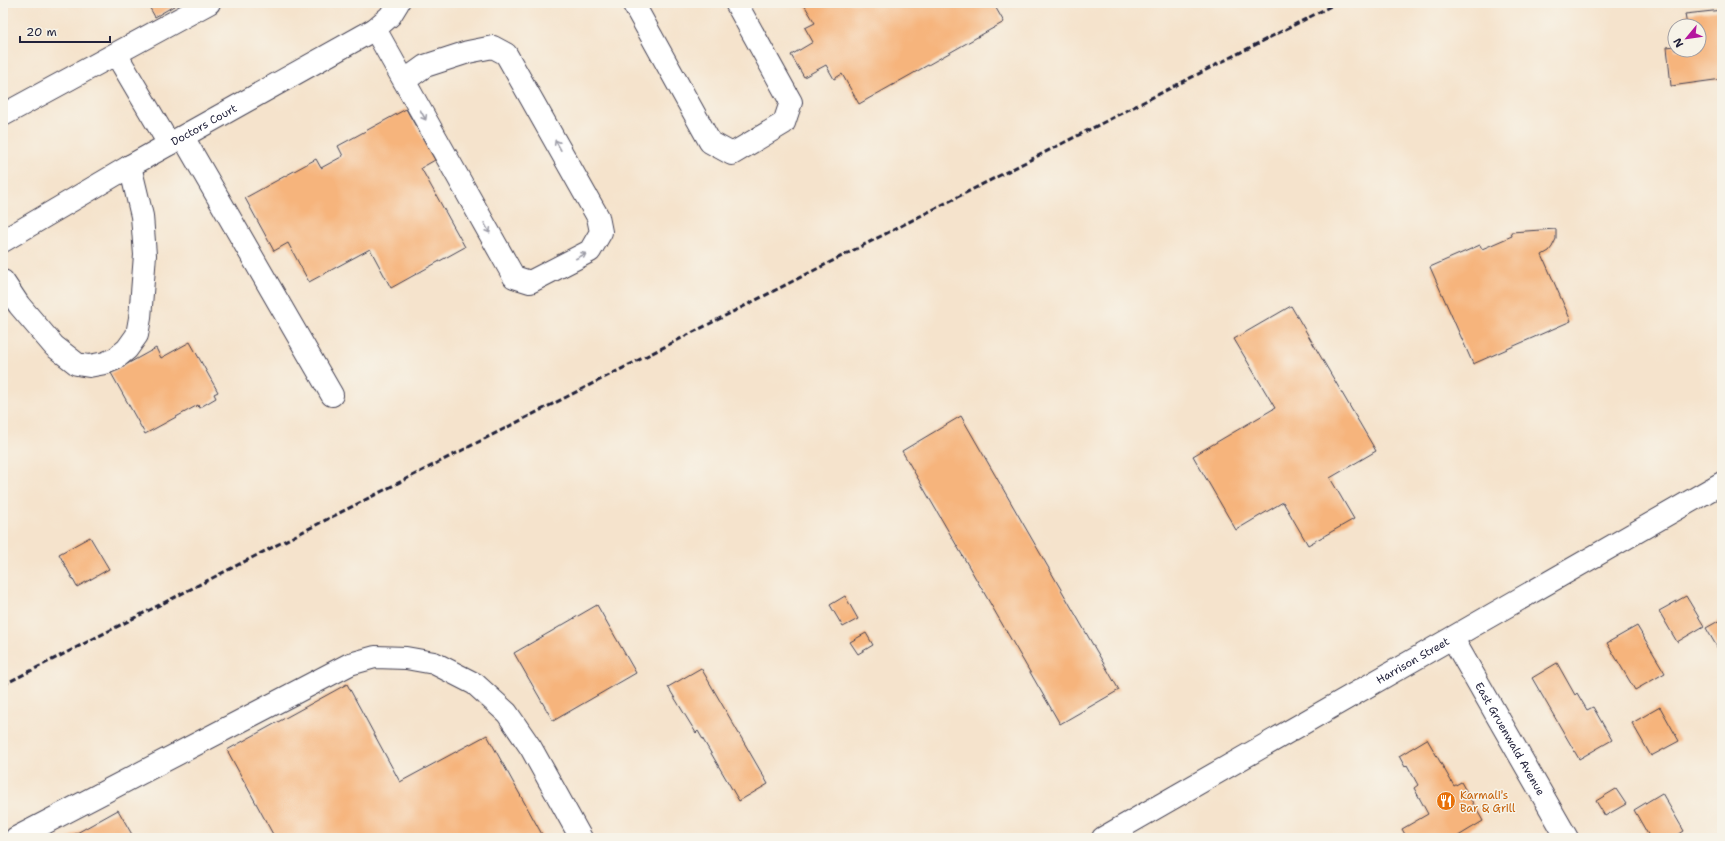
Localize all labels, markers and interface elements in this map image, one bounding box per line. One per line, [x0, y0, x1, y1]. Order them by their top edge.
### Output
scale bar [20, 18, 110, 44]
north arrow [1667, 18, 1707, 58]
text: 20 m [26, 24, 57, 40]
text: N [1670, 35, 1687, 50]
street label: Doctors Court [168, 101, 240, 150]
one-way arrow [420, 109, 428, 121]
one-way arrow [554, 140, 561, 152]
one-way arrow [484, 222, 491, 234]
one-way arrow [575, 252, 587, 259]
street label: Harrison Street [1374, 634, 1452, 688]
street label: East Gruenwald Avenue [1471, 680, 1548, 798]
place label: Karmali's Bar & Grill [1460, 788, 1516, 816]
restaurant icon: Karmali's Bar & Grill [1435, 790, 1457, 812]

